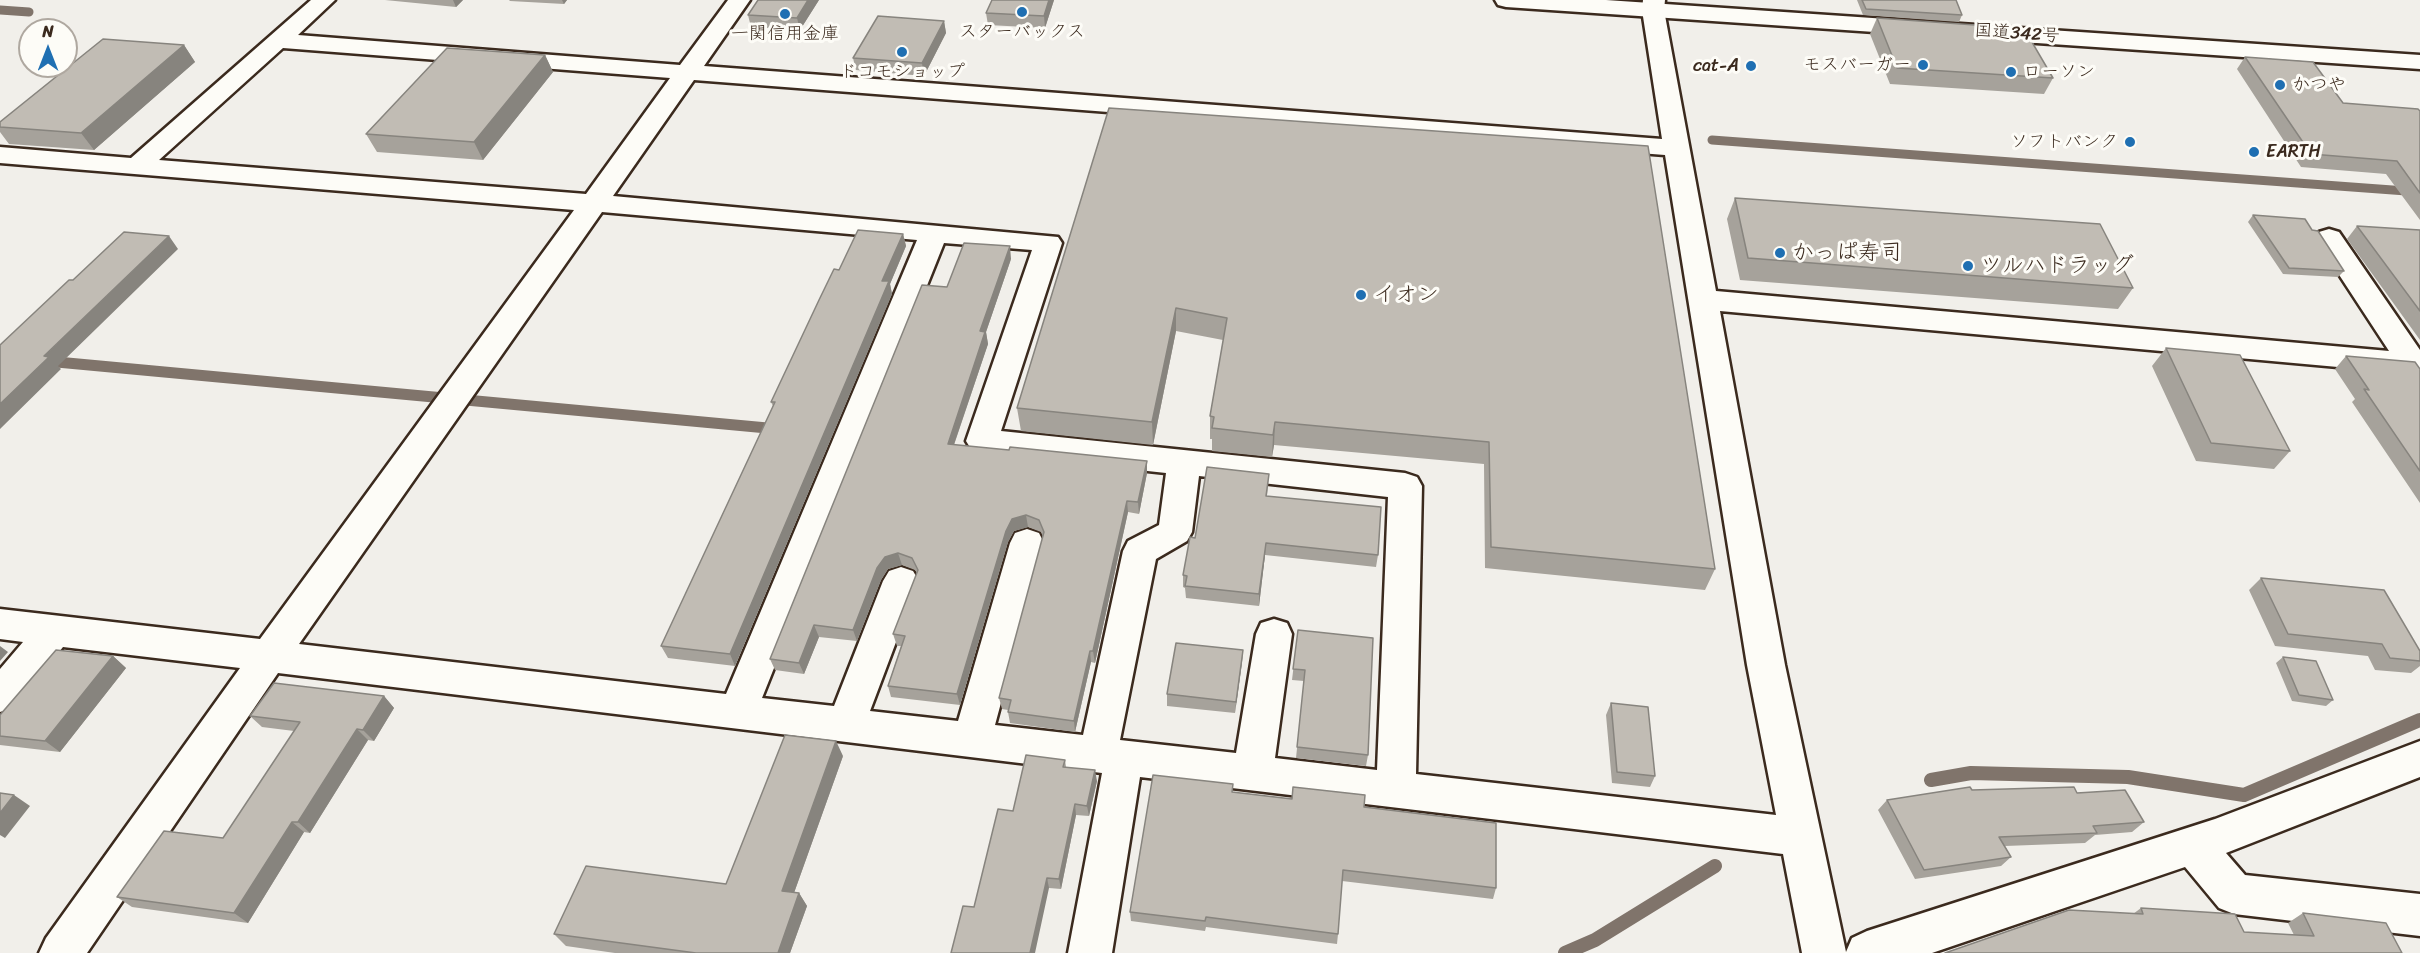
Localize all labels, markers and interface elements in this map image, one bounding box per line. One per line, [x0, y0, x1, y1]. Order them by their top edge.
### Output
marker: スターバックス [1015, 5, 1029, 19]
marker: 一関信用金庫 [778, 7, 792, 21]
text: N [42, 17, 54, 46]
north arrow [18, 18, 78, 78]
street label: 国道342号 [1974, 20, 2060, 48]
place label: スターバックス [959, 21, 1085, 43]
place label: 一関信用金庫 [731, 23, 839, 45]
marker: ドコモショップ [895, 45, 909, 59]
place label: モスバーガー [1803, 54, 1911, 76]
place label: cat-A [1693, 55, 1739, 77]
marker: モスバーガー [1916, 58, 1930, 72]
marker: cat-A [1744, 59, 1758, 73]
place label: ドコモショップ [839, 61, 965, 83]
place label: ローソン [2023, 61, 2095, 83]
marker: ローソン [2004, 65, 2018, 79]
place label: かつや [2292, 74, 2346, 96]
marker: かつや [2273, 78, 2287, 92]
place label: ソフトバンク [2010, 131, 2118, 153]
marker: ソフトバンク [2123, 135, 2137, 149]
place label: EARTH [2266, 141, 2321, 163]
marker: EARTH [2247, 145, 2261, 159]
place label: かっぱ寿司 [1792, 240, 1902, 266]
marker: かっぱ寿司 [1773, 246, 1787, 260]
place label: ツルハドラッグ [1980, 253, 2134, 279]
marker: ツルハドラッグ [1961, 259, 1975, 273]
place label: イオン [1373, 282, 1439, 308]
marker: イオン [1354, 288, 1368, 302]

